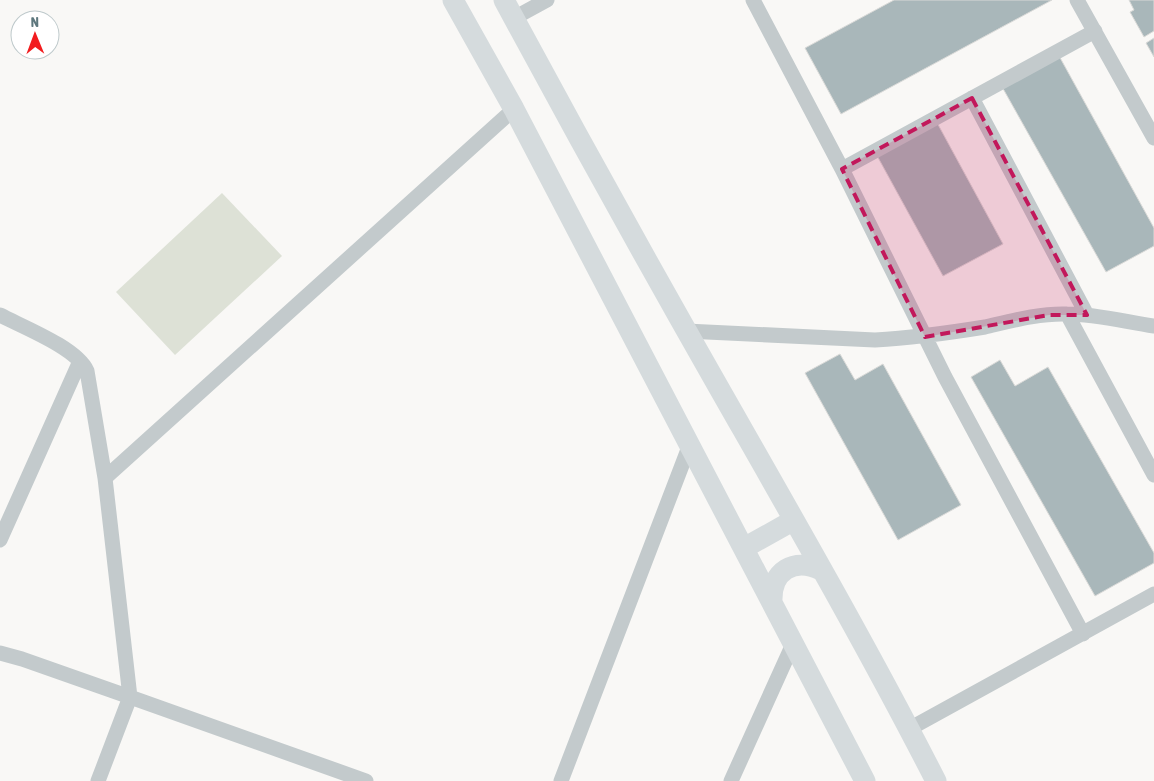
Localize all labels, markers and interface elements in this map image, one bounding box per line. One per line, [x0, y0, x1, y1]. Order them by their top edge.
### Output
north arrow [10, 10, 60, 60]
text: N [31, 14, 39, 30]

